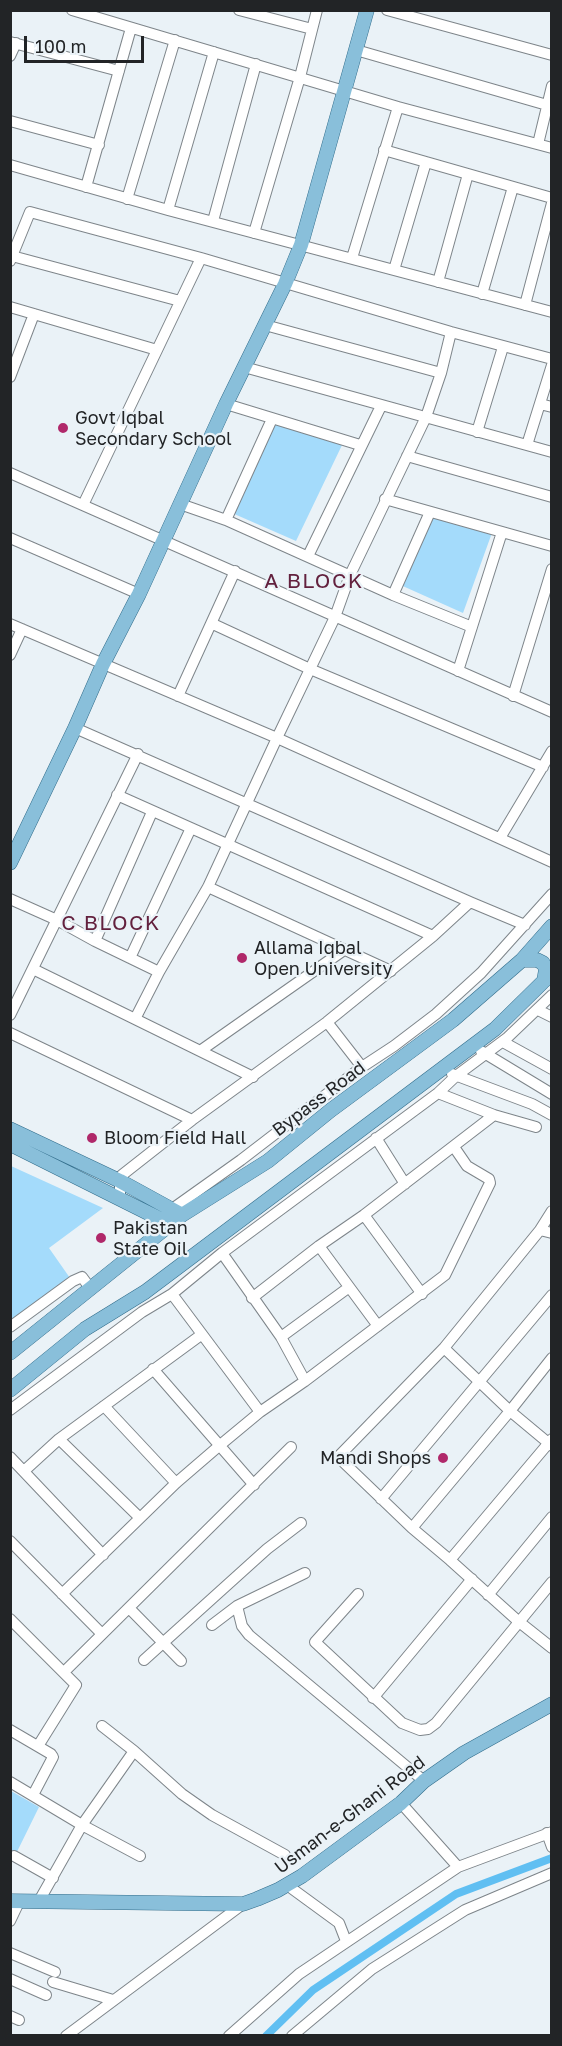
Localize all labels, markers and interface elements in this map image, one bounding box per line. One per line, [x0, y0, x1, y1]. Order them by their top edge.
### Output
scale bar [27, 24, 147, 62]
text: 100 m [35, 35, 86, 57]
place label: Govt Iqbal Secondary School [75, 407, 232, 450]
marker: Govt Iqbal Secondary School [56, 421, 70, 435]
district label: A BLOCK [264, 568, 364, 594]
district label: C BLOCK [61, 910, 161, 936]
place label: Allama Iqbal Open University [254, 937, 393, 980]
marker: Allama Iqbal Open University [235, 951, 249, 965]
street label: Bypass Road [268, 1057, 370, 1141]
place label: Bloom Field Hall [104, 1127, 246, 1149]
marker: Bloom Field Hall [85, 1131, 99, 1145]
place label: Pakistan State Oil [113, 1217, 188, 1260]
marker: Pakistan State Oil [94, 1231, 108, 1245]
place label: Mandi Shops [320, 1447, 431, 1469]
marker: Mandi Shops [436, 1451, 450, 1465]
street label: Usman-e-Ghani Road [271, 1751, 429, 1879]

